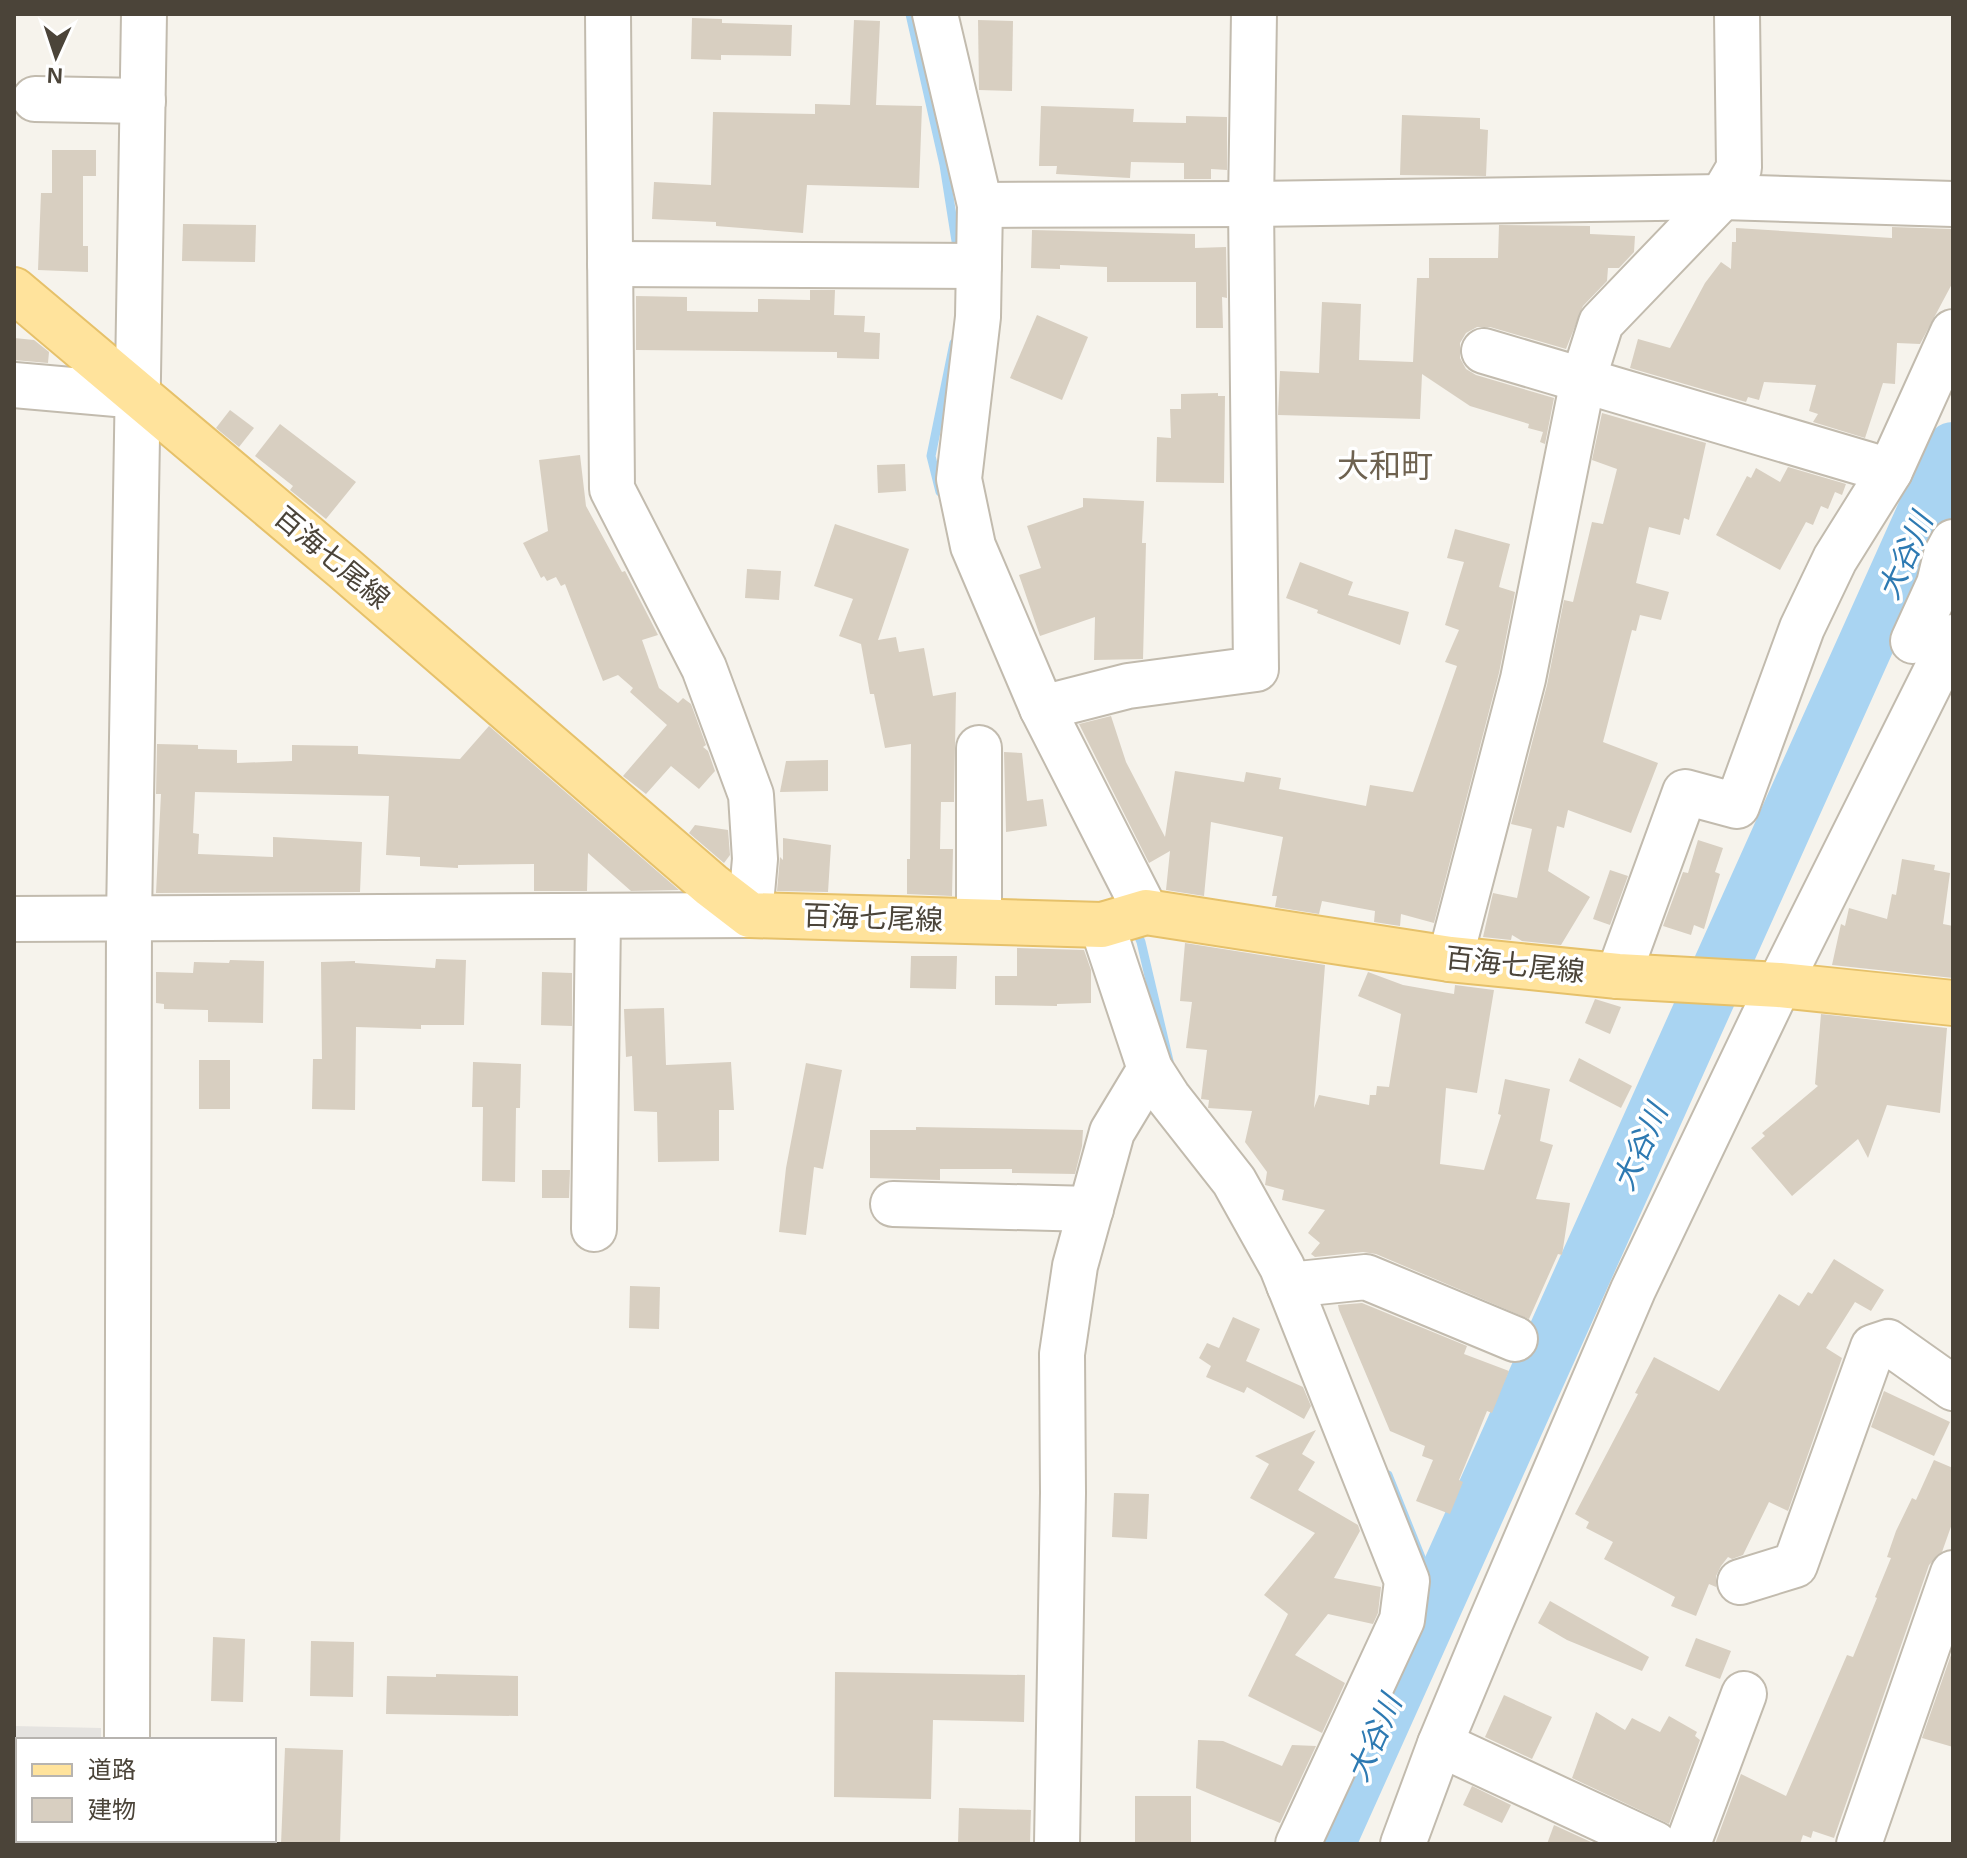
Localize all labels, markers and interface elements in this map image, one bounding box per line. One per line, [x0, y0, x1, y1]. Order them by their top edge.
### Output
north arrow [16, 16, 96, 96]
text: N [46, 63, 64, 88]
district label: 大和町 [1337, 448, 1433, 484]
street label: 百海七尾線 [268, 501, 396, 615]
water label: 大谷川 [1872, 505, 1940, 604]
street label: 百海七尾線 [802, 900, 944, 936]
street label: 百海七尾線 [1444, 942, 1586, 988]
water label: 大谷川 [1607, 1096, 1675, 1195]
water label: 大谷川 [1341, 1687, 1409, 1786]
legend [16, 1738, 276, 1842]
text: 道路 [88, 1756, 136, 1783]
text: 建物 [88, 1796, 136, 1823]

